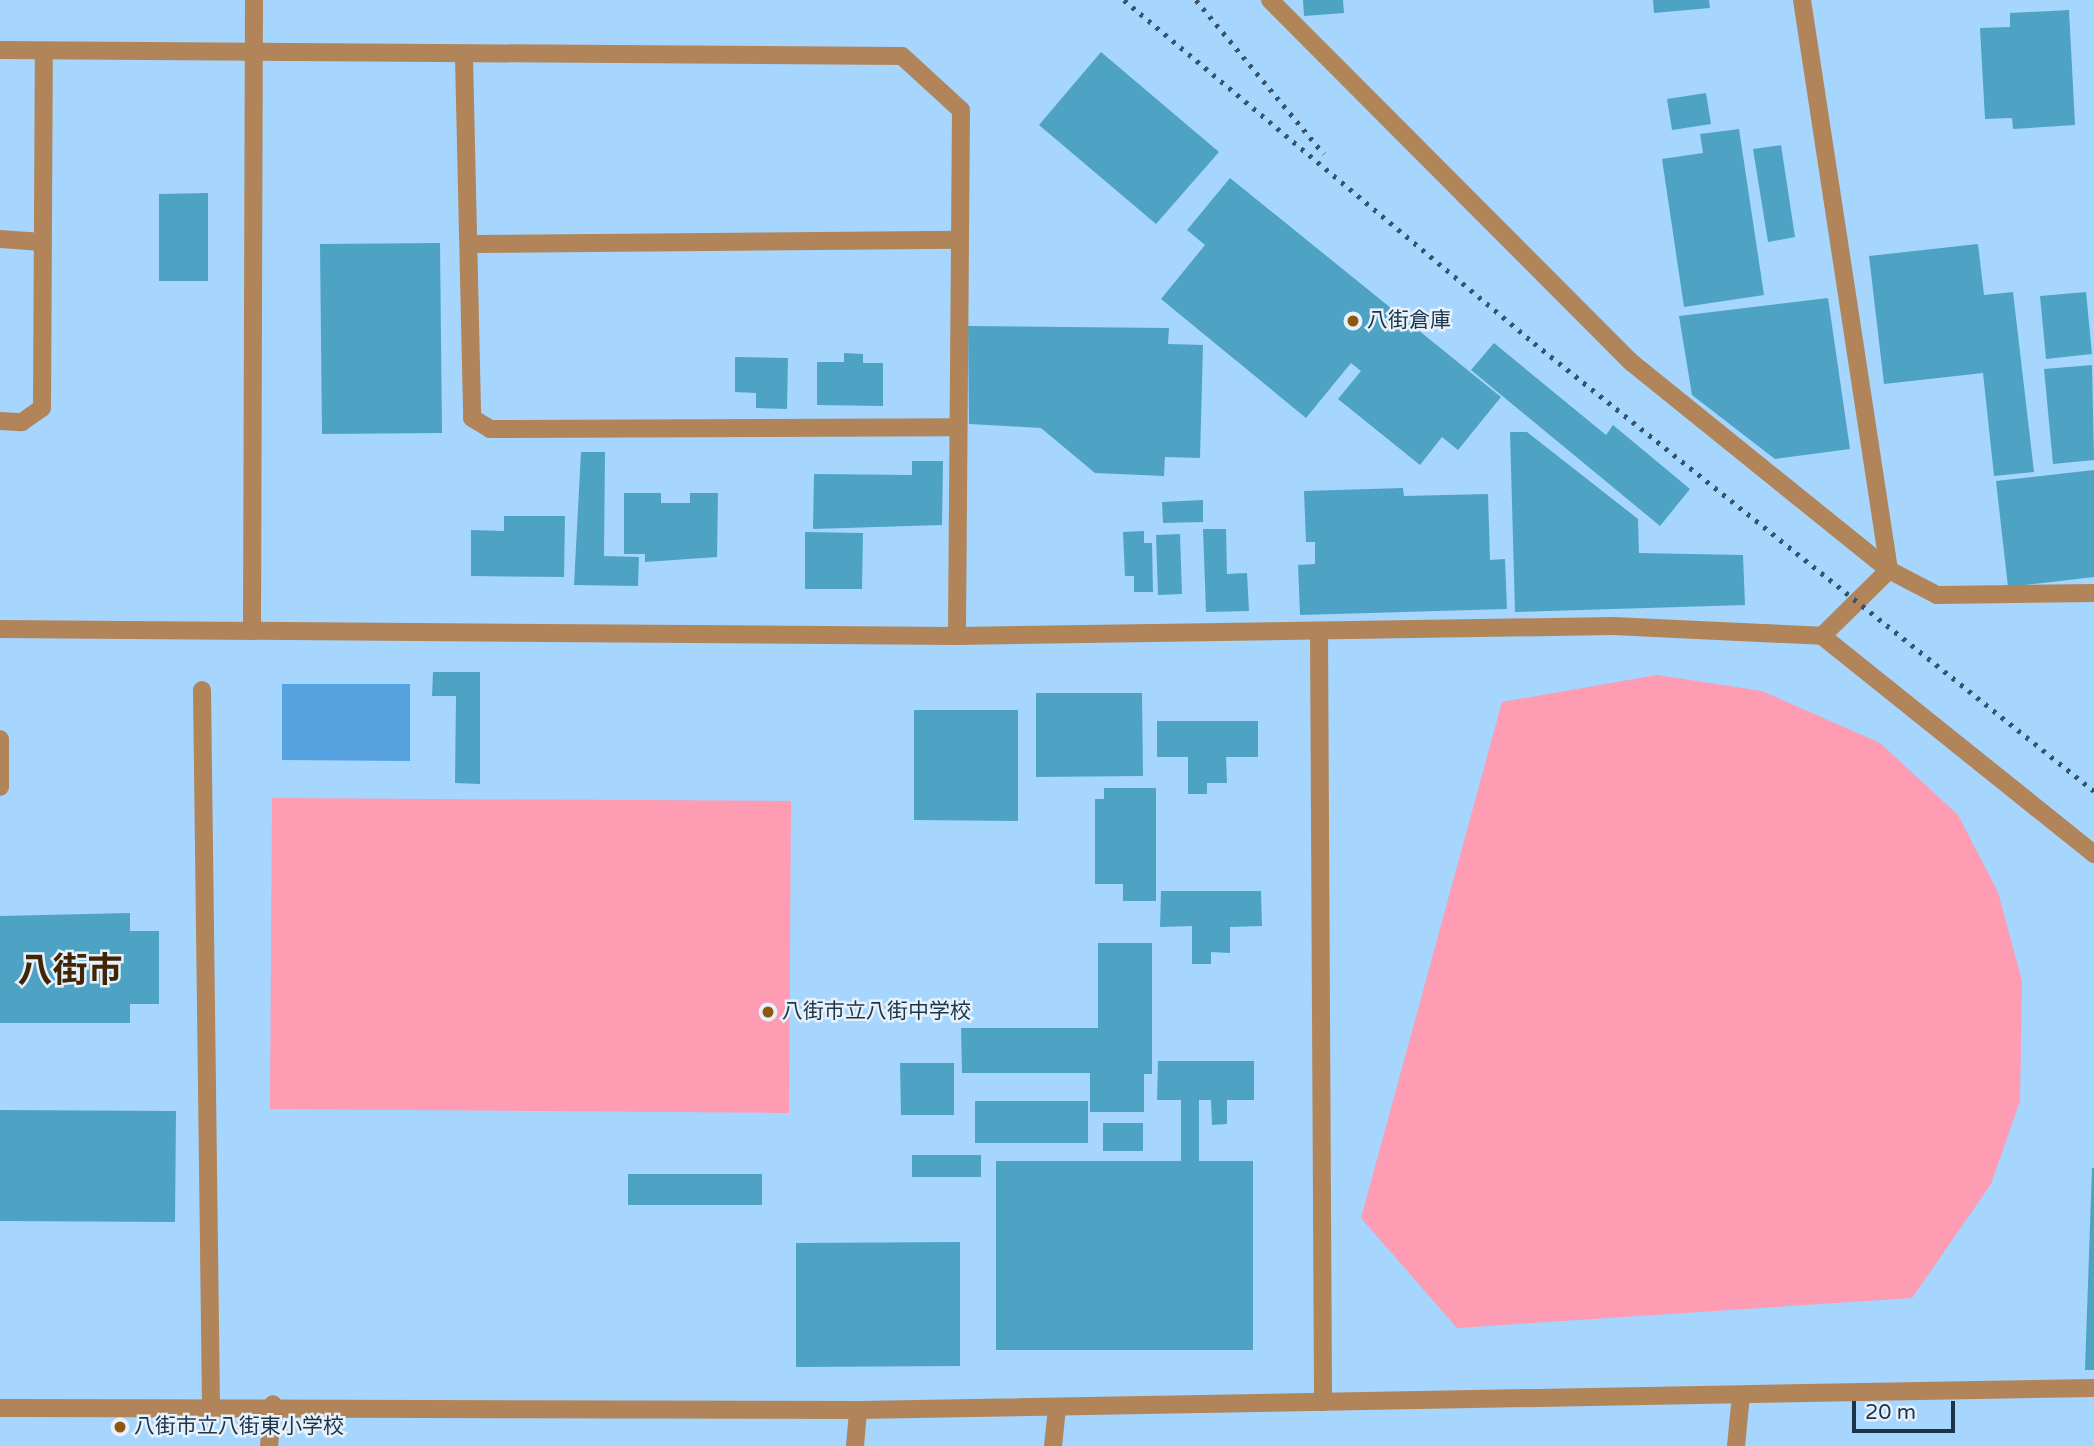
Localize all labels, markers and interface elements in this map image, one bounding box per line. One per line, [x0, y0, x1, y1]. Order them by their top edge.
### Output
place label: 八街倉庫 [1367, 308, 1451, 334]
marker: 八街倉庫 [1345, 313, 1361, 329]
district label: 八街市 [18, 950, 122, 992]
place label: 八街市立八街中学校 [782, 999, 971, 1025]
marker: 八街市立八街中学校 [760, 1004, 776, 1020]
scale bar [1856, 1386, 1959, 1430]
text: 20 m [1865, 1400, 1916, 1425]
place label: 八街市立八街東小学校 [134, 1414, 344, 1440]
marker: 八街市立八街東小学校 [112, 1419, 128, 1435]

